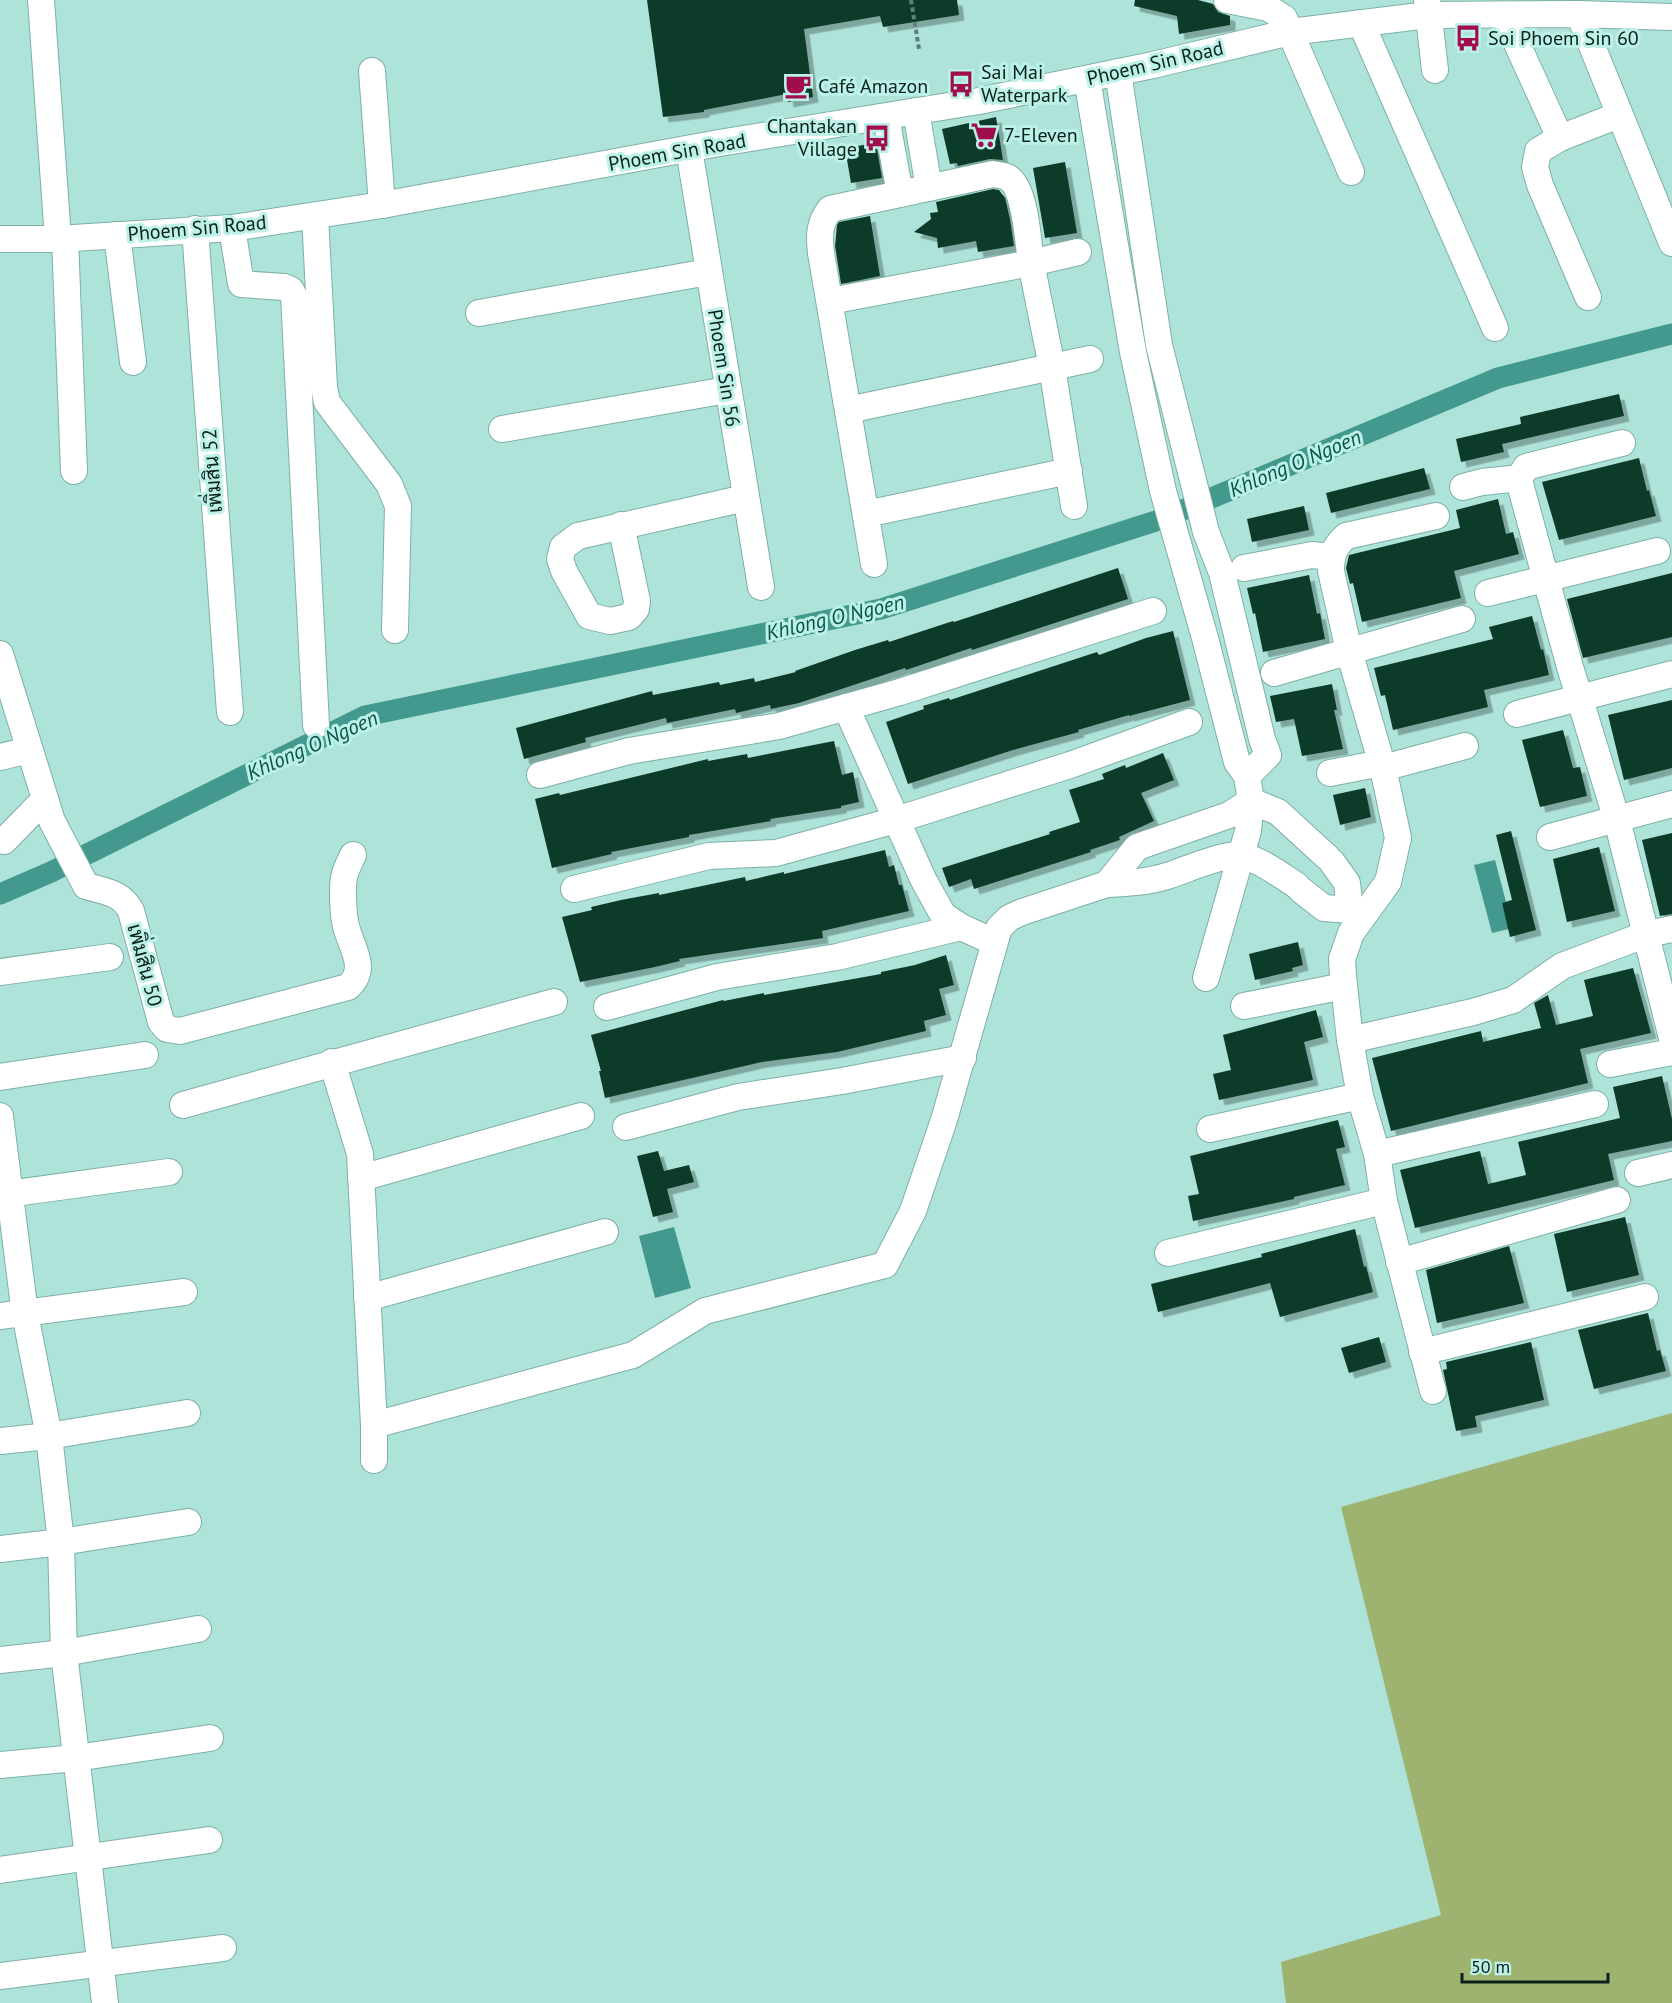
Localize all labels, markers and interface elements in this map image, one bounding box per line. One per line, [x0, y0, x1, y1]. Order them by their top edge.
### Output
bus stop icon: Soi Phoem Sin 60 [1453, 23, 1483, 53]
place label: Soi Phoem Sin 60 [1488, 25, 1639, 51]
street label: Phoem Sin Road [1084, 35, 1226, 91]
place label: Sai Mai Waterpark [981, 59, 1068, 108]
bus stop icon: Sai Mai Waterpark [946, 69, 976, 99]
cafe icon: Café Amazon [783, 71, 813, 101]
place label: Café Amazon [818, 73, 928, 99]
place label: Chantakan Village [767, 113, 857, 162]
supermarket icon: 7-Eleven [969, 120, 999, 150]
place label: 7-Eleven [1004, 122, 1078, 148]
bus stop icon: Chantakan Village [862, 123, 892, 153]
street label: Phoem Sin Road [606, 127, 748, 177]
street label: Phoem Sin Road [127, 209, 267, 247]
street label: Phoem Sin 56 [702, 307, 746, 429]
water label: Khlong O Ngoen [1225, 423, 1365, 503]
street label: เพิ่มสิน 52 [193, 428, 228, 514]
water label: Khlong O Ngoen [763, 588, 907, 646]
water label: Khlong O Ngoen [242, 704, 382, 786]
street label: เพิ่มสิน 50 [122, 920, 171, 1009]
scale bar [1462, 1946, 1608, 1984]
text: 50 m [1471, 1955, 1510, 1978]

